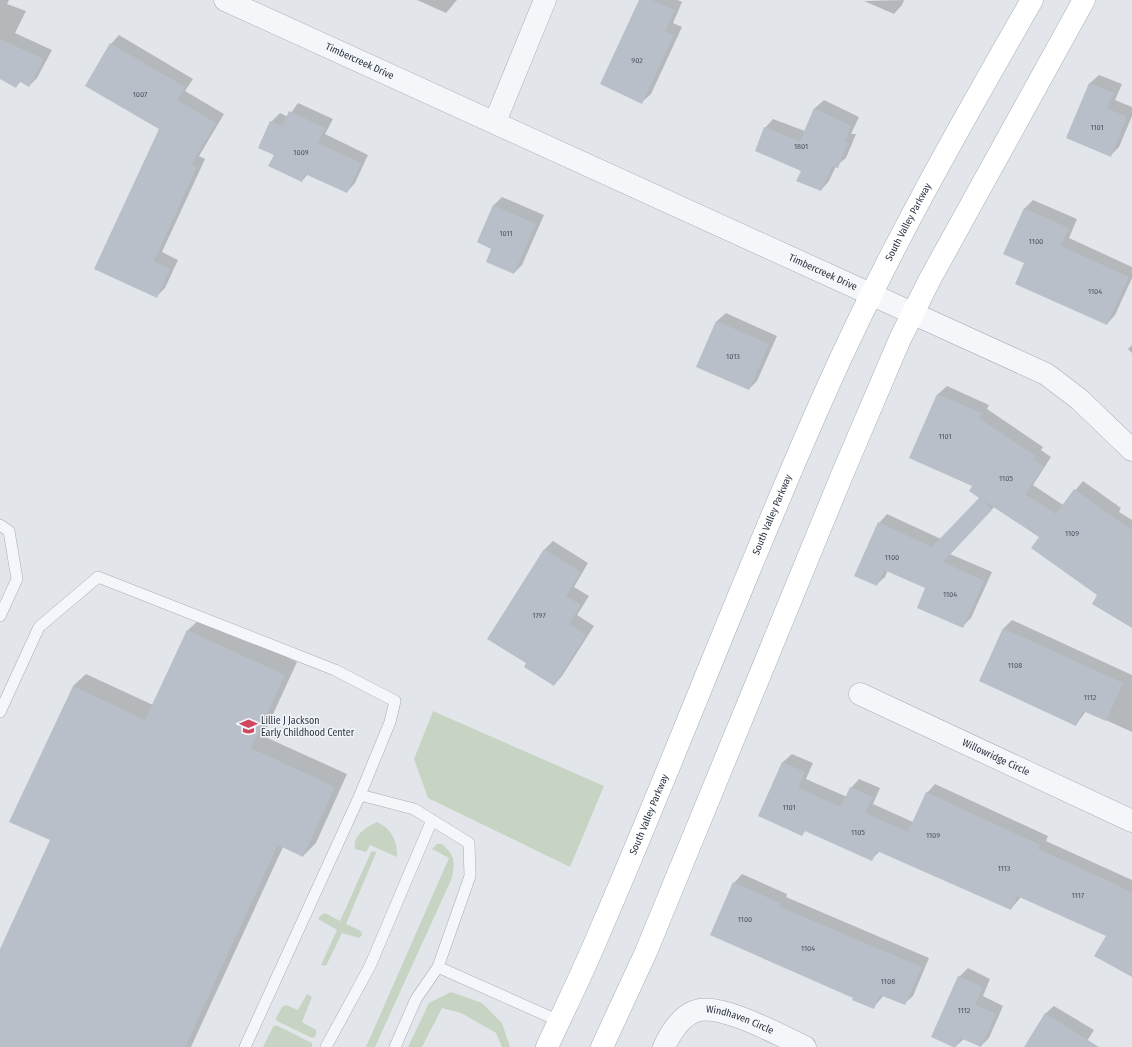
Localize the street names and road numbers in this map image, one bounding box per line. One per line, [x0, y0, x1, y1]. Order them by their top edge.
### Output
street label: Timbercreek Drive [324, 41, 396, 82]
street label: South Valley Parkway [883, 181, 934, 263]
street label: Timbercreek Drive [787, 252, 859, 293]
street label: South Valley Parkway [750, 472, 795, 557]
street label: Willowridge Circle [960, 737, 1032, 778]
street label: South Valley Parkway [627, 772, 672, 857]
street label: Windhaven Circle [706, 1003, 775, 1037]

